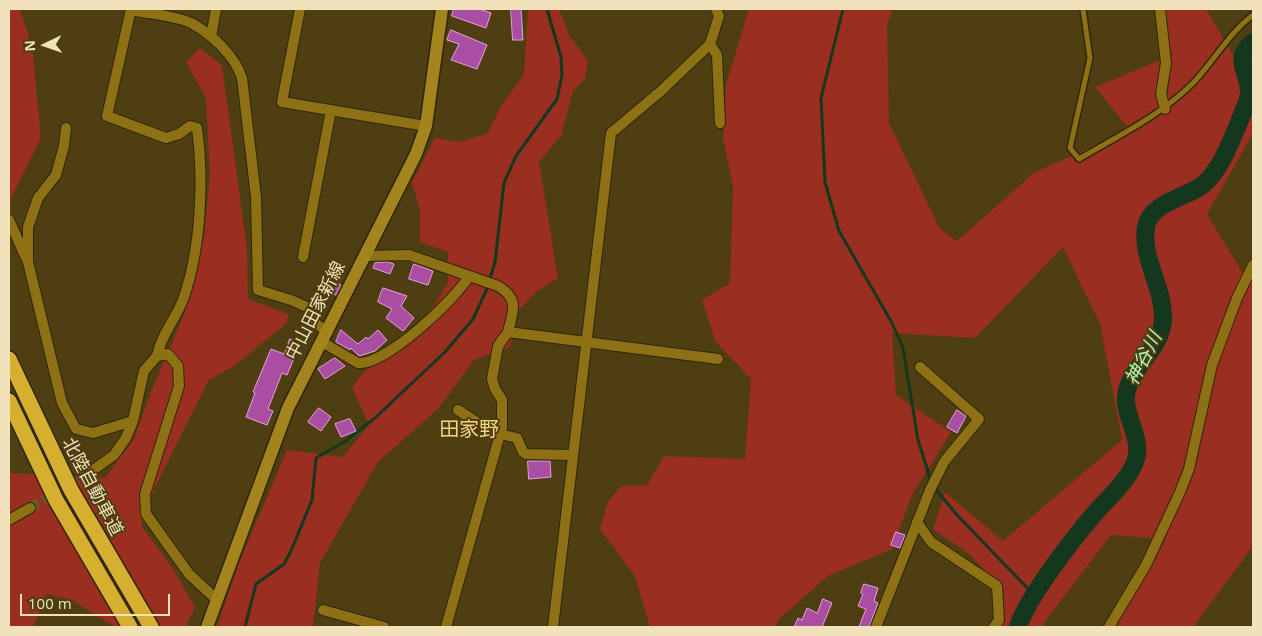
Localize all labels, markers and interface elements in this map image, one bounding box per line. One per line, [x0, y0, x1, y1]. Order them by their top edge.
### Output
north arrow [20, 20, 70, 70]
text: N [20, 40, 39, 52]
street label: 中山田家新線 [282, 258, 350, 364]
water label: 神谷川 [1121, 328, 1167, 390]
district label: 田家野 [439, 418, 499, 442]
street label: 北陸自動車道 [57, 434, 127, 540]
scale bar [22, 584, 172, 616]
text: 100 m [28, 593, 72, 613]

